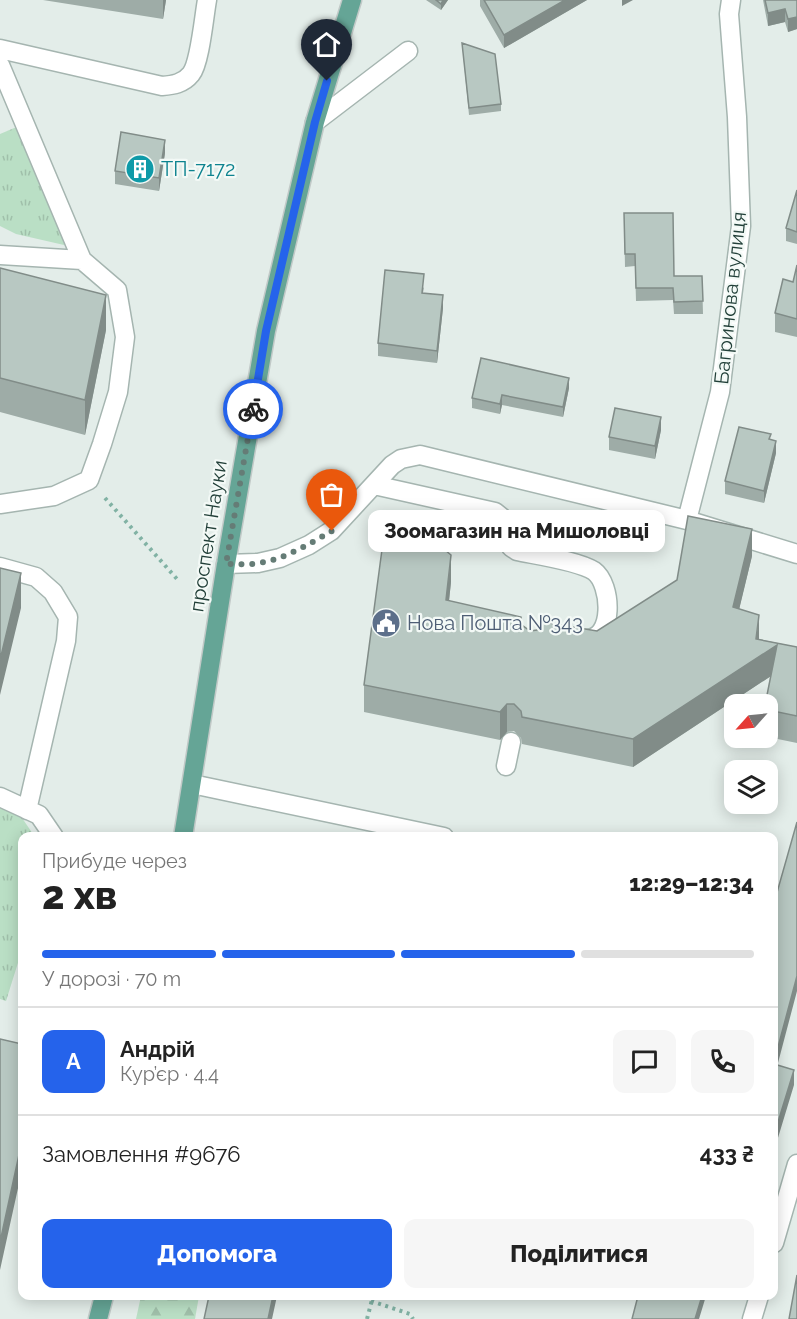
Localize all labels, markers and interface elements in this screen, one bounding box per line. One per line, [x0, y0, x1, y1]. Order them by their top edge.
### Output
pin [301, 19, 352, 81]
icon: home [310, 28, 343, 61]
building icon: ТП-7172 [124, 153, 156, 185]
place label: ТП-7172 [161, 157, 235, 181]
street label: Багринова вулиця [709, 211, 751, 385]
courier [223, 379, 283, 439]
icon: bike [237, 393, 270, 426]
street label: проспект Науки [184, 459, 232, 613]
pin [306, 469, 357, 531]
icon: bag [315, 478, 348, 511]
callout: Зоомагазин на Мишоловці [368, 510, 665, 552]
text: Зоомагазин на Мишоловці [384, 519, 649, 543]
public building icon: Нова Пошта №343 [370, 607, 402, 639]
place label: Нова Пошта №343 [407, 611, 583, 635]
north arrow [724, 694, 778, 748]
map controls [724, 694, 778, 814]
button: layers [724, 760, 778, 814]
text: Прибуде через [42, 849, 187, 873]
text: 12:29–12:34 [629, 870, 754, 896]
text: 2 хв [42, 872, 117, 918]
text: У дорозі · 70 m [42, 967, 181, 991]
button: chat [613, 1030, 676, 1093]
button: phone [691, 1030, 754, 1093]
text: Андрій [120, 1036, 195, 1062]
text: А [66, 1048, 81, 1074]
text: Кур’єр · 4.4 [120, 1062, 219, 1086]
text: Замовлення #9676 [42, 1141, 241, 1167]
text: 433 ₴ [700, 1141, 754, 1167]
button: Допомога [42, 1219, 392, 1288]
button: Поділитися [404, 1219, 754, 1288]

